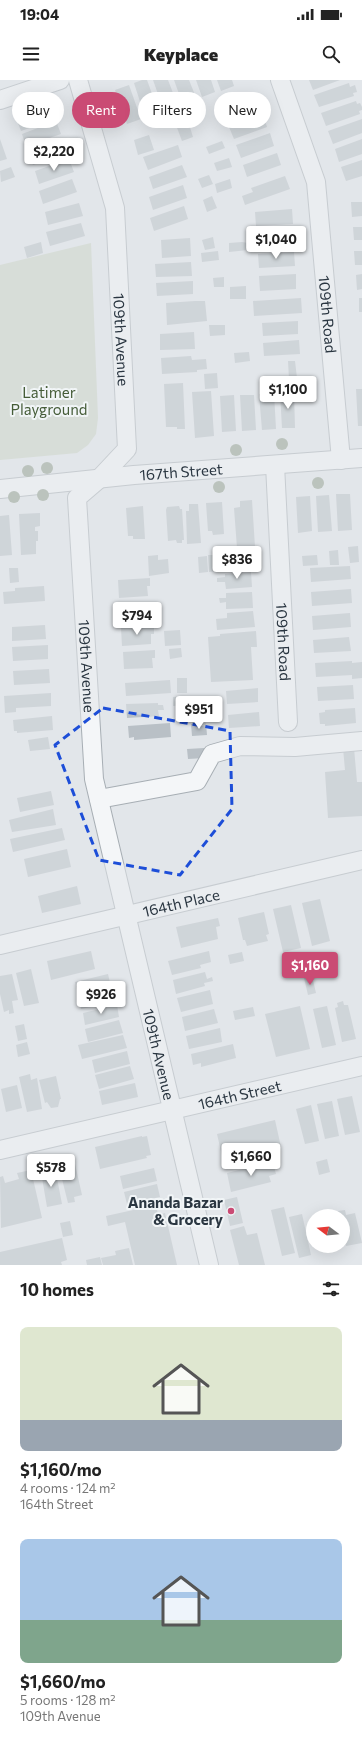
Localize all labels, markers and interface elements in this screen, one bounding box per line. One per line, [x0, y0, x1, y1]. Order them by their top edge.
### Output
text: 19:04 [20, 5, 59, 23]
icon: menu [20, 43, 42, 65]
text: Keyplace [144, 43, 218, 65]
icon: search [320, 43, 342, 65]
chip: Buy [12, 92, 64, 128]
chip: Rent [72, 92, 130, 128]
chip: Filters [138, 92, 206, 128]
chip: New [214, 92, 271, 128]
pin: $2,220 [21, 138, 87, 172]
text: $2,220 [33, 143, 75, 159]
pin: $1,040 [243, 226, 309, 260]
text: $1,040 [255, 231, 297, 247]
street label: 109th Road [315, 275, 340, 354]
street label: 109th Avenue [110, 293, 133, 387]
pin: $1,100 [255, 376, 321, 410]
text: $1,100 [269, 381, 307, 397]
park label: Latimer Playground [11, 383, 87, 418]
street label: 167th Street [139, 459, 223, 484]
pin: $836 [213, 546, 261, 580]
text: $836 [221, 551, 253, 567]
pin: $794 [113, 602, 161, 636]
street label: 109th Road [273, 602, 295, 681]
text: $794 [122, 607, 152, 623]
street label: 109th Avenue [75, 619, 99, 713]
pin: $951 [175, 696, 223, 730]
text: $951 [185, 701, 213, 717]
street label: 164th Place [141, 885, 221, 920]
pin: $1,160 [277, 952, 343, 986]
text: $1,160 [291, 957, 329, 973]
pin: $926 [77, 981, 125, 1015]
text: $926 [86, 986, 116, 1002]
street label: 109th Avenue [140, 1007, 179, 1102]
street label: 164th Street [196, 1076, 283, 1113]
pin: $1,660 [218, 1143, 284, 1177]
text: $1,660 [230, 1148, 272, 1164]
pin: $578 [27, 1154, 75, 1188]
text: $578 [36, 1159, 66, 1175]
place label: Ananda Bazar & Grocery [128, 1193, 224, 1228]
marker: Ananda Bazar & Grocery [226, 1206, 236, 1216]
north arrow [306, 1209, 350, 1253]
map controls [306, 1209, 350, 1253]
icon: filters [320, 1278, 342, 1300]
text: 10 homes [20, 1279, 94, 1300]
icon: home [145, 1353, 217, 1425]
text: $1,160/mo [20, 1459, 102, 1480]
text: 4 rooms · 124 m² [20, 1480, 116, 1496]
text: 164th Street [20, 1496, 93, 1512]
icon: home [145, 1565, 217, 1637]
text: $1,660/mo [20, 1671, 106, 1692]
text: 5 rooms · 128 m² [20, 1692, 115, 1708]
text: 109th Avenue [20, 1708, 101, 1724]

